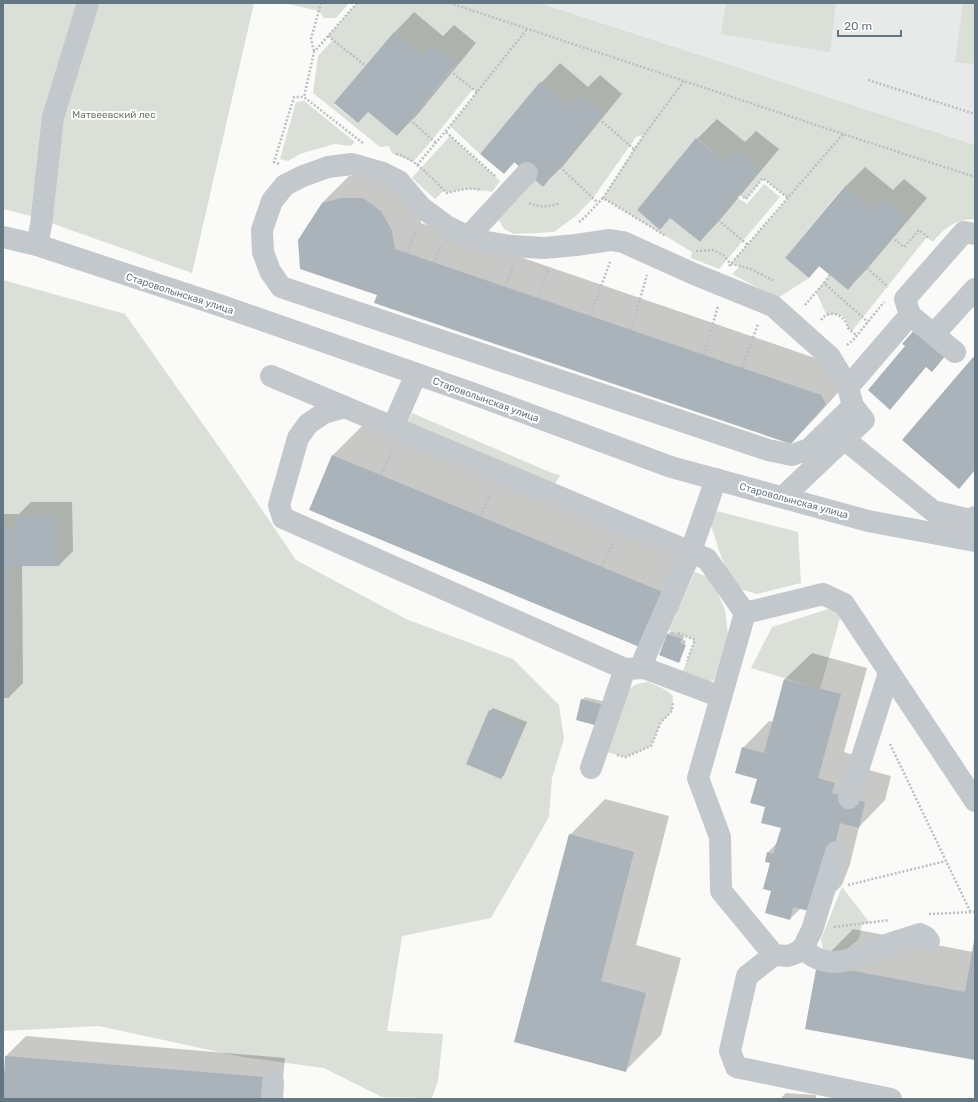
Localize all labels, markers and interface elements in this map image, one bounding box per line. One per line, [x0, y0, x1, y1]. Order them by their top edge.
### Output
scale bar [838, 12, 901, 38]
text: 20 m [844, 19, 872, 33]
park label: Матвеевский лес [72, 109, 156, 121]
street label: Староволынская улица [124, 271, 235, 317]
street label: Староволынская улица [431, 375, 540, 425]
street label: Староволынская улица [738, 481, 850, 521]

